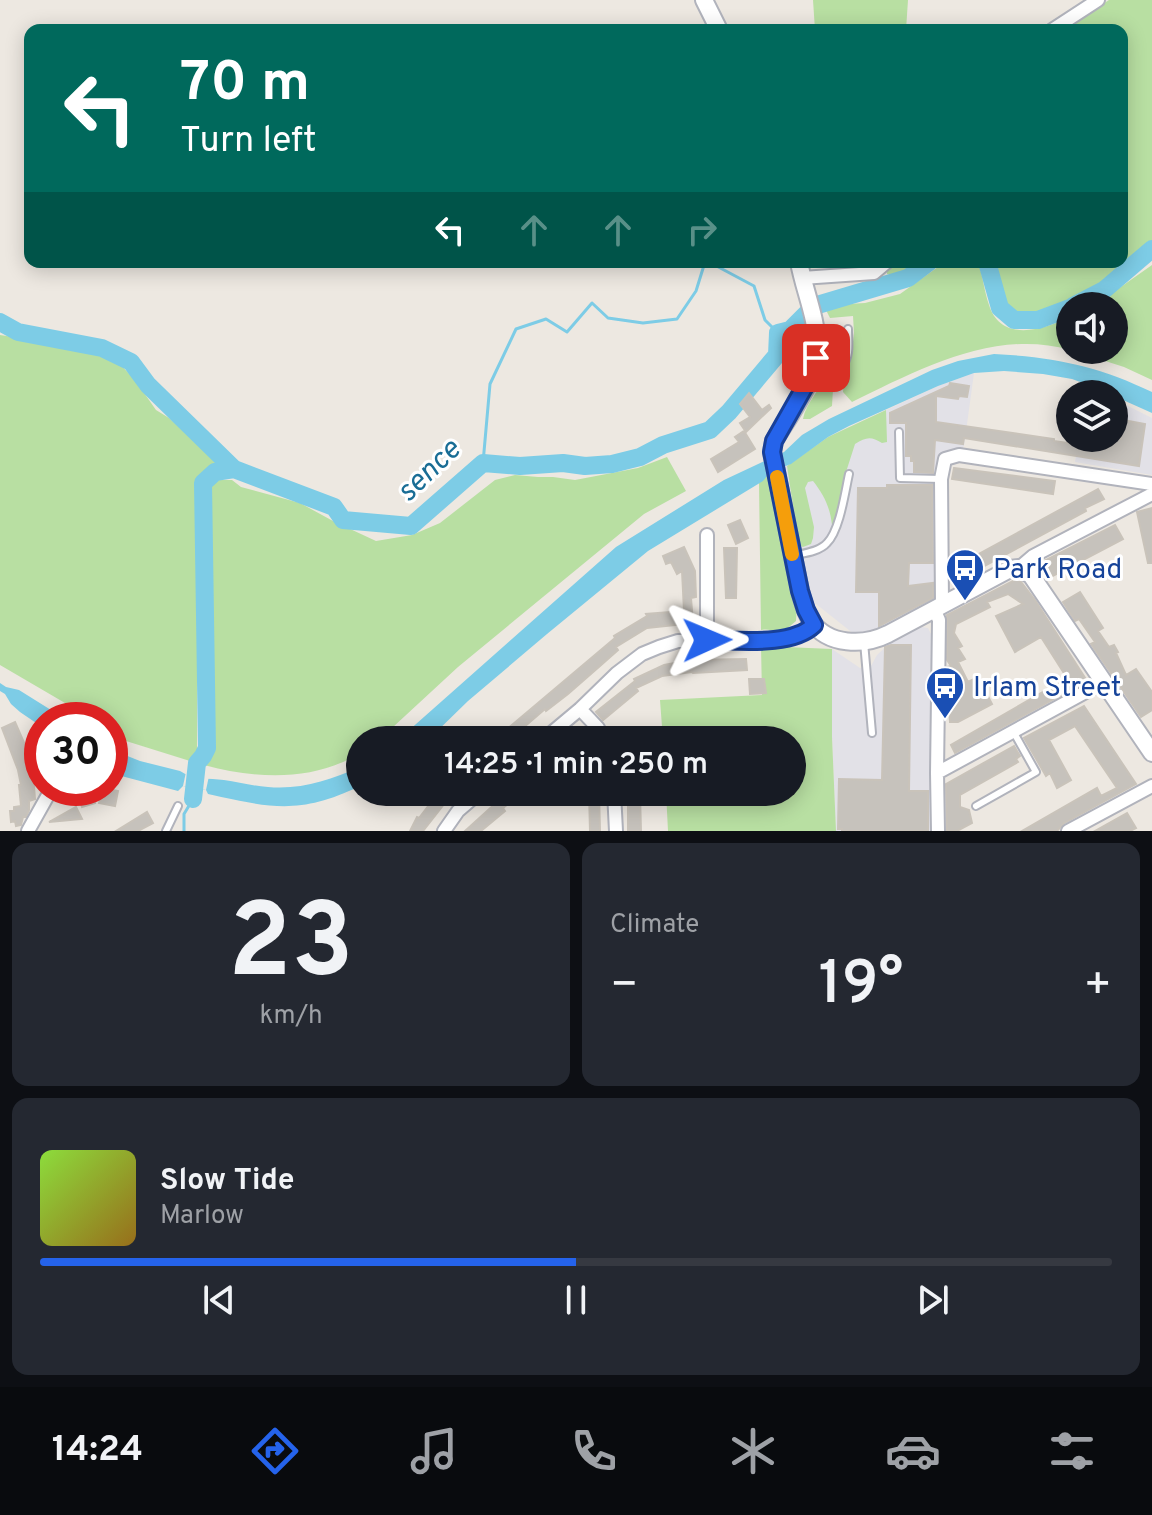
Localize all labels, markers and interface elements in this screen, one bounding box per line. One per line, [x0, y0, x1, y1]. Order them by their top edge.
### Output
text: 70 m [180, 50, 310, 120]
icon: left [48, 56, 152, 160]
text: Turn left [180, 119, 317, 165]
icon: left [428, 208, 472, 252]
icon: ahead [512, 208, 556, 252]
icon: ahead [596, 208, 640, 252]
icon: right [680, 208, 724, 252]
map controls [1056, 292, 1128, 452]
button: sound [1056, 292, 1128, 364]
pin [782, 324, 850, 392]
icon: arrive [794, 336, 838, 380]
button: layers [1056, 380, 1128, 452]
water label: sence [390, 432, 470, 511]
bus stop icon: Park Road [944, 547, 986, 602]
place label: Park Road [993, 553, 1122, 589]
position arrow [665, 598, 749, 682]
bus stop icon: Irlam Street [924, 665, 966, 720]
place label: Irlam Street [973, 671, 1121, 707]
speed limit sign: 30 [24, 702, 128, 806]
text: 14:25 · 1 min · 250 m [444, 747, 708, 784]
text: 23 [228, 882, 354, 1014]
text: Climate [610, 909, 699, 942]
text: 19° [819, 949, 903, 1025]
text: − [610, 959, 638, 1015]
text: + [1084, 959, 1112, 1015]
text: km/h [259, 1000, 323, 1033]
text: Slow Tide [160, 1163, 294, 1200]
text: Marlow [160, 1200, 244, 1233]
icon: previous [197, 1278, 241, 1322]
icon: pause [554, 1278, 598, 1322]
icon: next [911, 1278, 955, 1322]
icon: directions [247, 1423, 303, 1479]
icon: music [406, 1423, 462, 1479]
icon: phone [566, 1423, 622, 1479]
icon: climate [725, 1423, 781, 1479]
icon: car [885, 1423, 941, 1479]
icon: filters [1044, 1423, 1100, 1479]
text: 14:24 [52, 1428, 143, 1474]

